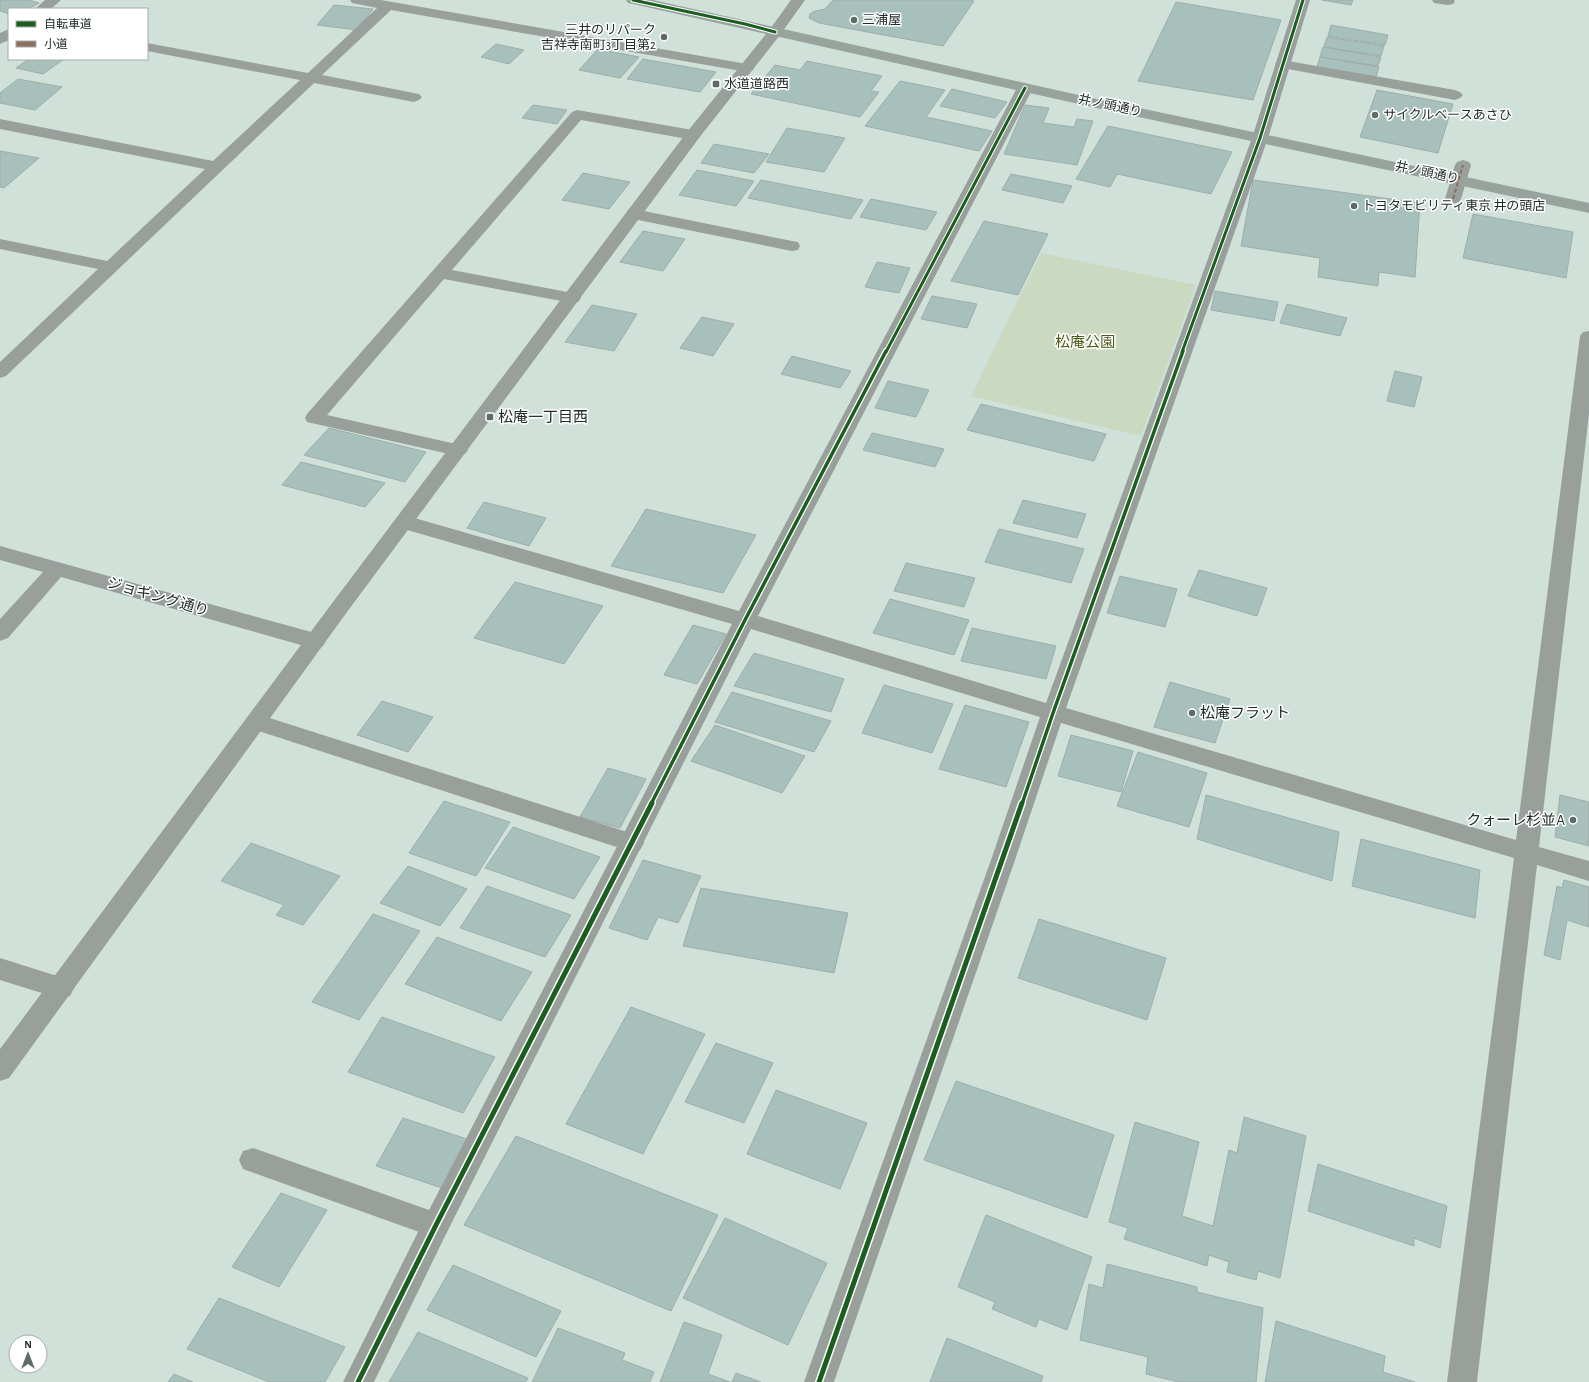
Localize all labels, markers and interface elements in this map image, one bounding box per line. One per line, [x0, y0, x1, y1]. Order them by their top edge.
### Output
legend [8, 8, 148, 60]
place label: 三浦屋 [862, 12, 901, 27]
marker: 三浦屋 [849, 15, 859, 25]
text: 自転車道 [44, 17, 92, 30]
place label: 三井のリパーク 吉祥寺南町3丁目第2 [541, 23, 656, 52]
marker: 三井のリパーク 吉祥寺南町3丁目第2 [659, 32, 669, 42]
text: 小道 [44, 37, 68, 50]
place label: 水道道路西 [724, 77, 789, 91]
marker: 水道道路西 [711, 79, 721, 89]
street label: 井ノ頭通り [1077, 92, 1143, 119]
place label: サイクルベースあさひ [1383, 108, 1512, 122]
marker: サイクルベースあさひ [1370, 110, 1380, 120]
street label: 井ノ頭通り [1394, 159, 1460, 186]
place label: トヨタモビリティ東京 井の頭店 [1362, 199, 1545, 213]
marker: トヨタモビリティ東京 井の頭店 [1349, 201, 1359, 211]
park label: 松庵公園 [1055, 334, 1115, 350]
place label: 松庵一丁目西 [498, 409, 588, 425]
marker: 松庵一丁目西 [485, 412, 495, 422]
street label: ジョギング通り [105, 574, 211, 619]
place label: 松庵フラット [1200, 705, 1290, 721]
marker: 松庵フラット [1187, 708, 1197, 718]
place label: クォーレ杉並A [1466, 812, 1565, 828]
marker: クォーレ杉並A [1568, 815, 1578, 825]
north arrow [8, 1334, 48, 1374]
text: N [24, 1339, 32, 1350]

